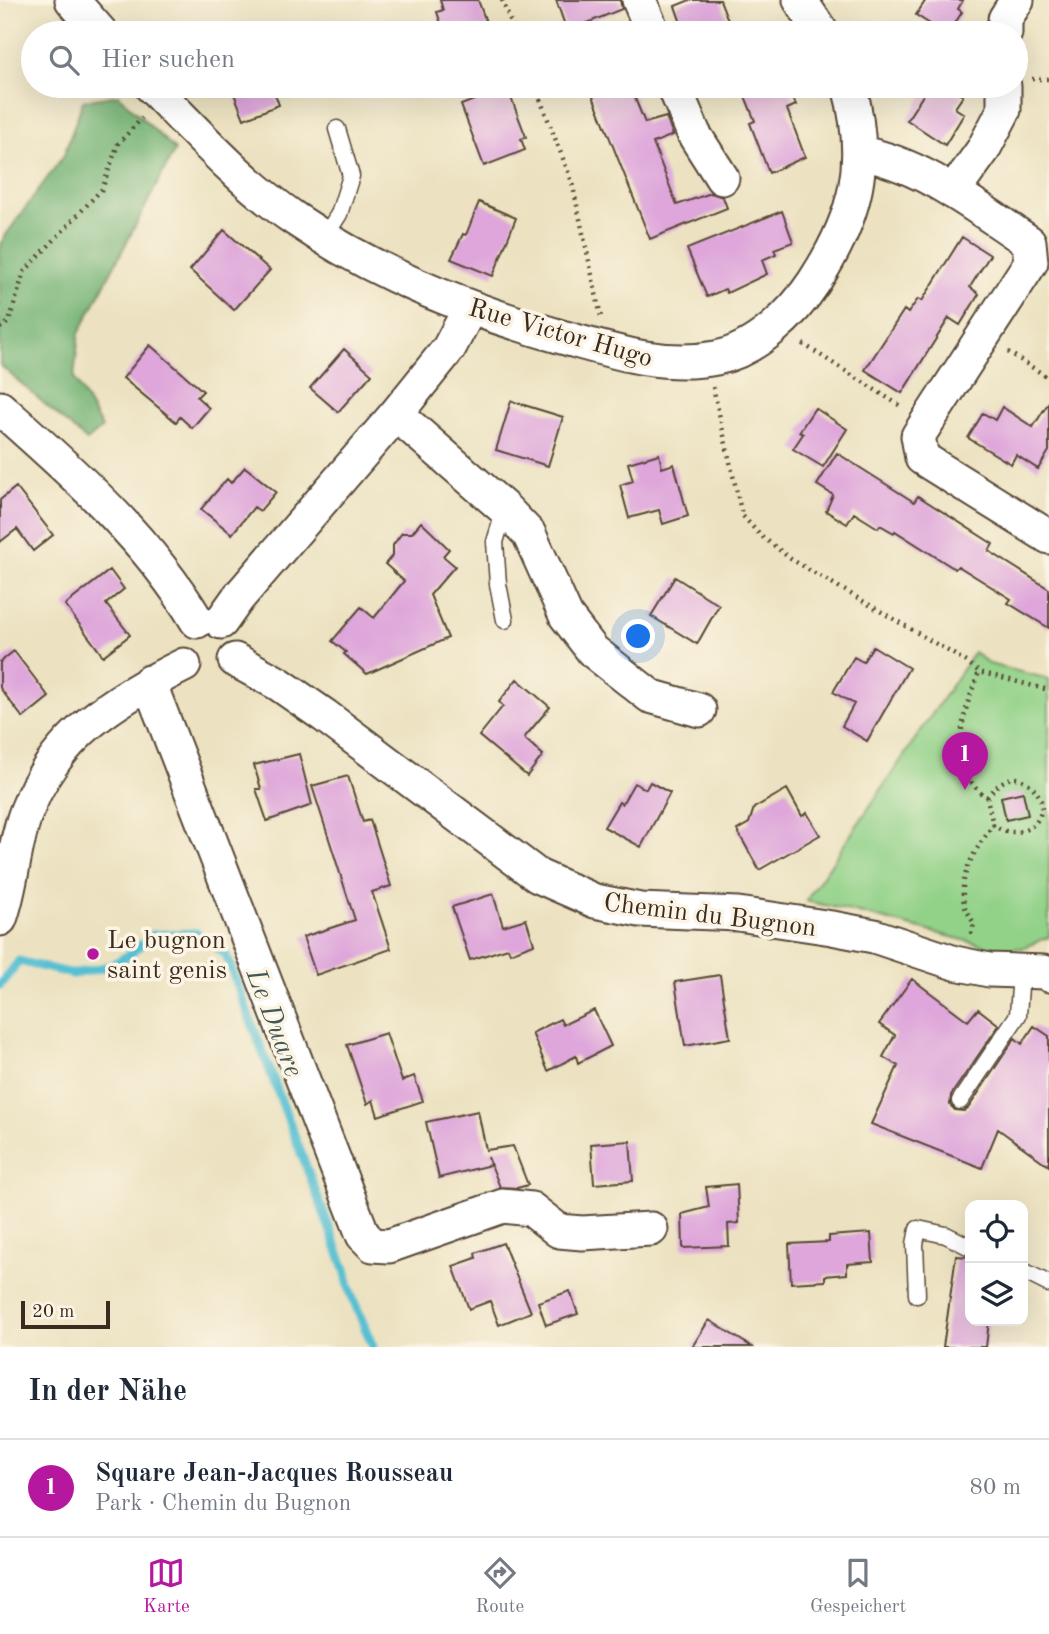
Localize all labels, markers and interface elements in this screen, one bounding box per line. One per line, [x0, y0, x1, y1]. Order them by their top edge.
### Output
search box [21, 21, 1028, 98]
icon: search [45, 41, 83, 79]
text: Hier suchen [101, 47, 235, 73]
street label: Rue Victor Hugo [465, 295, 655, 373]
your location [621, 619, 655, 653]
pin: 1 [942, 732, 988, 790]
street label: Chemin du Bugnon [602, 890, 818, 942]
place label: Le bugnon saint genis [107, 928, 227, 984]
marker: Le bugnon saint genis [85, 946, 101, 962]
water label: Le Duare [239, 964, 307, 1081]
map controls [965, 1200, 1028, 1326]
button: locate [965, 1200, 1028, 1263]
button: layers [965, 1263, 1028, 1326]
scale bar [21, 1298, 110, 1330]
text: 20 m [32, 1303, 74, 1322]
text: In der Nähe [28, 1377, 187, 1407]
text: Square Jean-Jacques Rousseau [95, 1461, 453, 1487]
text: 1 [44, 1476, 58, 1499]
text: 80 m [970, 1476, 1021, 1499]
text: Park · Chemin du Bugnon [95, 1492, 351, 1515]
tab: Karte [143, 1554, 190, 1619]
tab: Route [476, 1554, 524, 1619]
tab: Gespeichert [810, 1554, 906, 1619]

